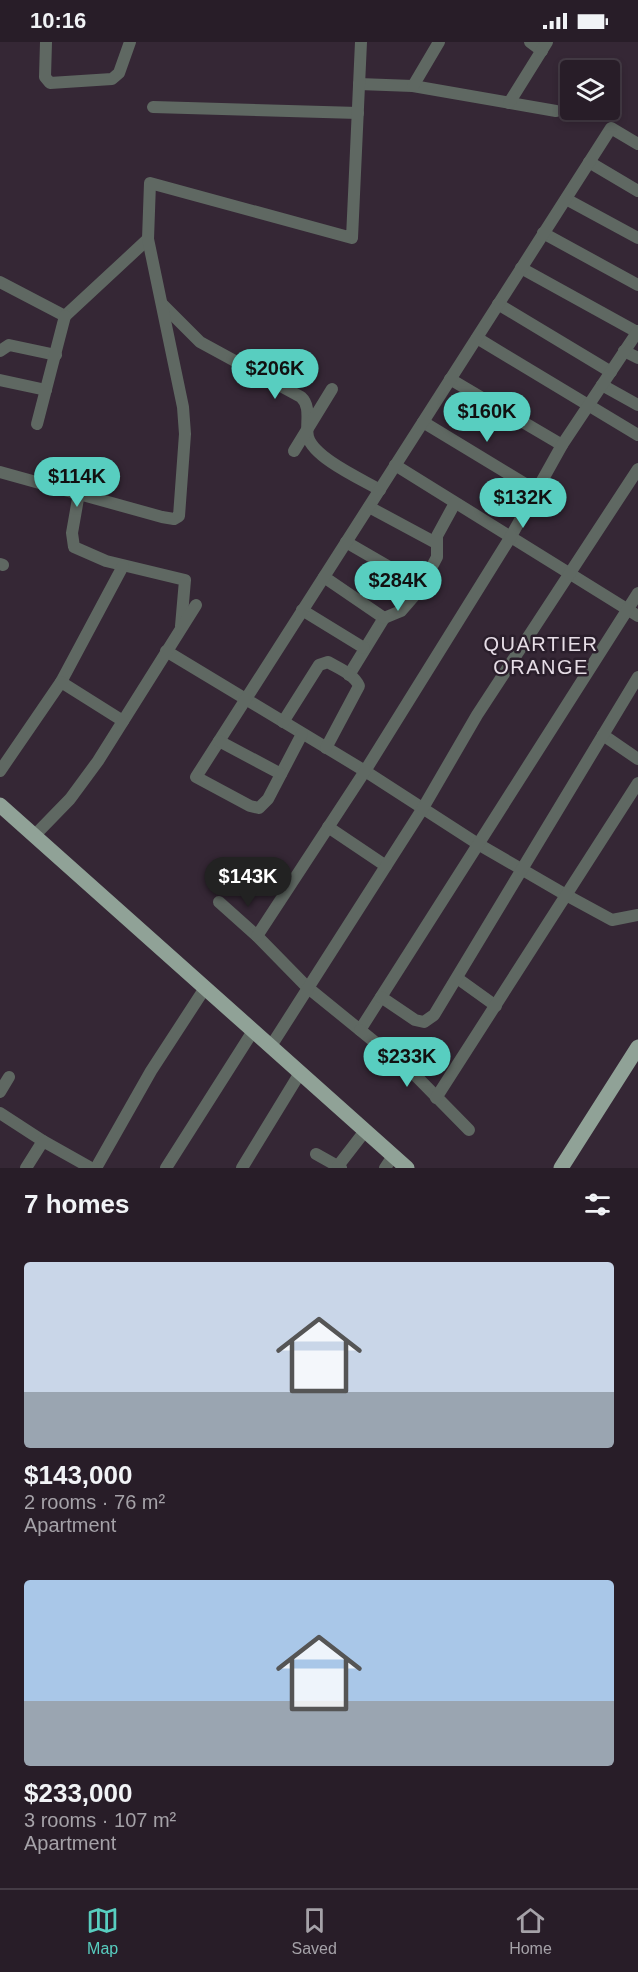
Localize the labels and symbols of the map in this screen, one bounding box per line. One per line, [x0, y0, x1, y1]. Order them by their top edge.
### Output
pin: $206K [233, 349, 317, 400]
pin: $160K [445, 392, 529, 443]
pin: $114K [35, 457, 119, 508]
pin: $132K [481, 478, 565, 529]
pin: $284K [356, 561, 440, 612]
district label: QUARTIER ORANGE [484, 633, 598, 678]
pin: $143K [206, 857, 290, 908]
pin: $233K [365, 1037, 449, 1088]

